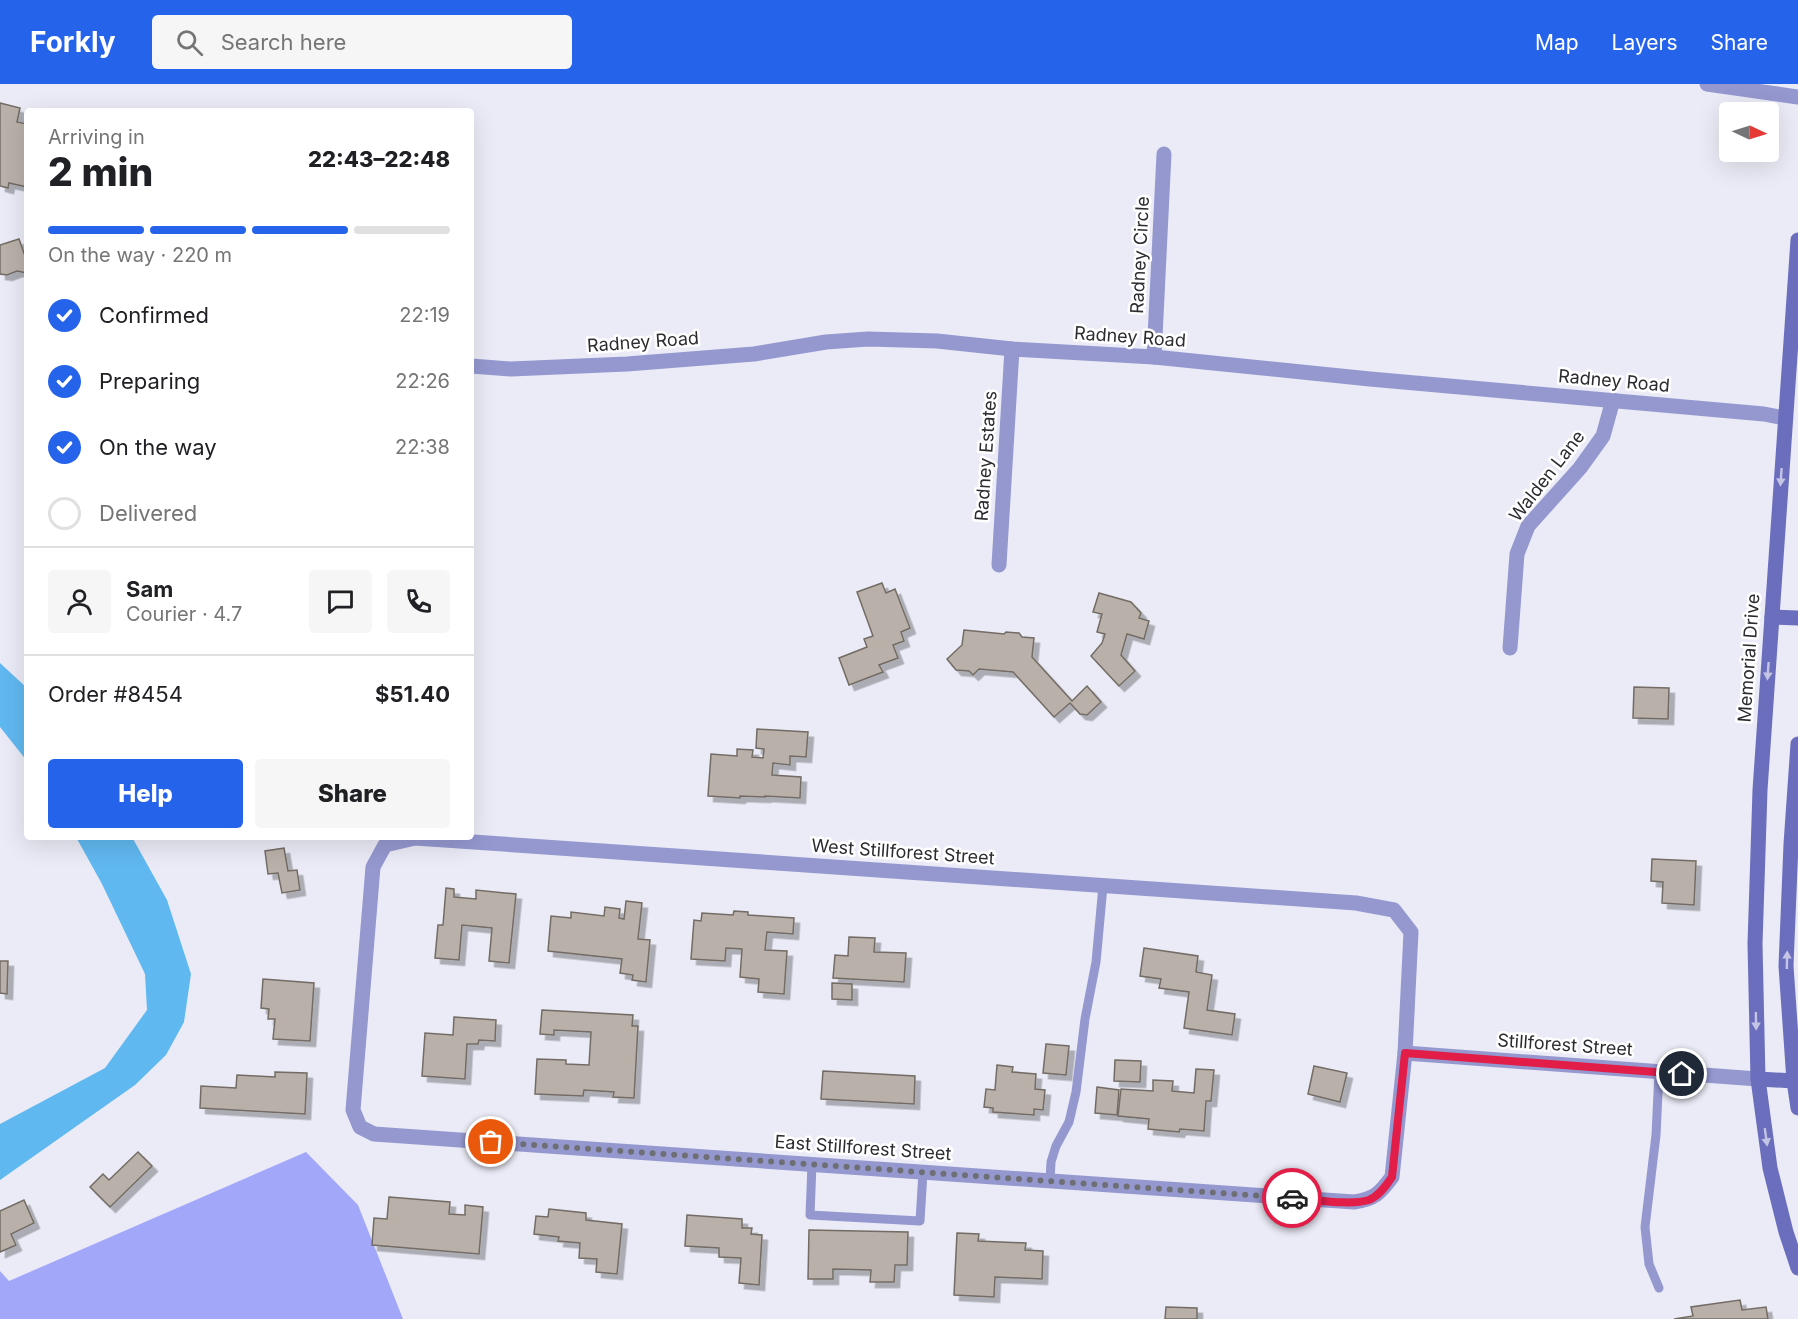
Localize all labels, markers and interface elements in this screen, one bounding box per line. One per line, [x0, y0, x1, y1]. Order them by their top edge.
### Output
search box [152, 15, 572, 69]
text: Forkly [30, 25, 116, 59]
icon: search [173, 26, 206, 59]
text: Search here [221, 29, 346, 55]
text: Map [1535, 30, 1579, 55]
text: Layers [1612, 30, 1678, 55]
text: Share [1711, 30, 1768, 55]
north arrow [1719, 102, 1779, 162]
map controls [1719, 102, 1779, 162]
text: Arriving in [48, 125, 145, 149]
text: 22:43–22:48 [308, 146, 450, 172]
text: 2 min [48, 148, 153, 195]
street label: Radney Circle [1126, 196, 1153, 314]
text: On the way · 220 m [48, 243, 232, 267]
icon: check [48, 299, 81, 332]
text: Confirmed [99, 302, 209, 328]
text: 22:19 [399, 303, 450, 327]
street label: Radney Road [1073, 322, 1187, 351]
street label: Radney Road [586, 327, 700, 356]
icon: check [48, 365, 81, 398]
street label: Radney Road [1557, 365, 1671, 396]
text: Preparing [99, 368, 200, 394]
text: 22:26 [395, 369, 450, 393]
street label: Radney Estates [970, 390, 1001, 522]
street label: Walden Lane [1504, 426, 1589, 525]
icon: check [48, 431, 81, 464]
text: On the way [99, 434, 217, 460]
text: 22:38 [395, 435, 450, 459]
one-way arrow [1776, 467, 1786, 486]
text: Delivered [99, 500, 197, 526]
button: person [48, 570, 111, 633]
button: chat [309, 570, 372, 633]
button: phone [387, 570, 450, 633]
text: Sam [126, 576, 173, 602]
street label: Memorial Drive [1734, 593, 1763, 723]
text: Courier · 4.7 [126, 602, 242, 626]
one-way arrow [1763, 662, 1773, 681]
text: Order #8454 [48, 681, 183, 707]
text: $51.40 [375, 681, 450, 707]
button: Help [48, 759, 243, 828]
button: Share [255, 759, 450, 828]
street label: West Stillforest Street [811, 835, 995, 868]
one-way arrow [1782, 950, 1792, 969]
one-way arrow [1752, 1011, 1761, 1030]
street label: Stillforest Street [1497, 1029, 1634, 1060]
pin [1656, 1048, 1707, 1099]
icon: home [1665, 1057, 1698, 1090]
pin [465, 1116, 516, 1167]
icon: bag [474, 1125, 507, 1158]
one-way arrow [1761, 1128, 1770, 1147]
street label: East Stillforest Street [774, 1131, 952, 1164]
courier [1262, 1168, 1322, 1228]
icon: car [1276, 1182, 1309, 1215]

